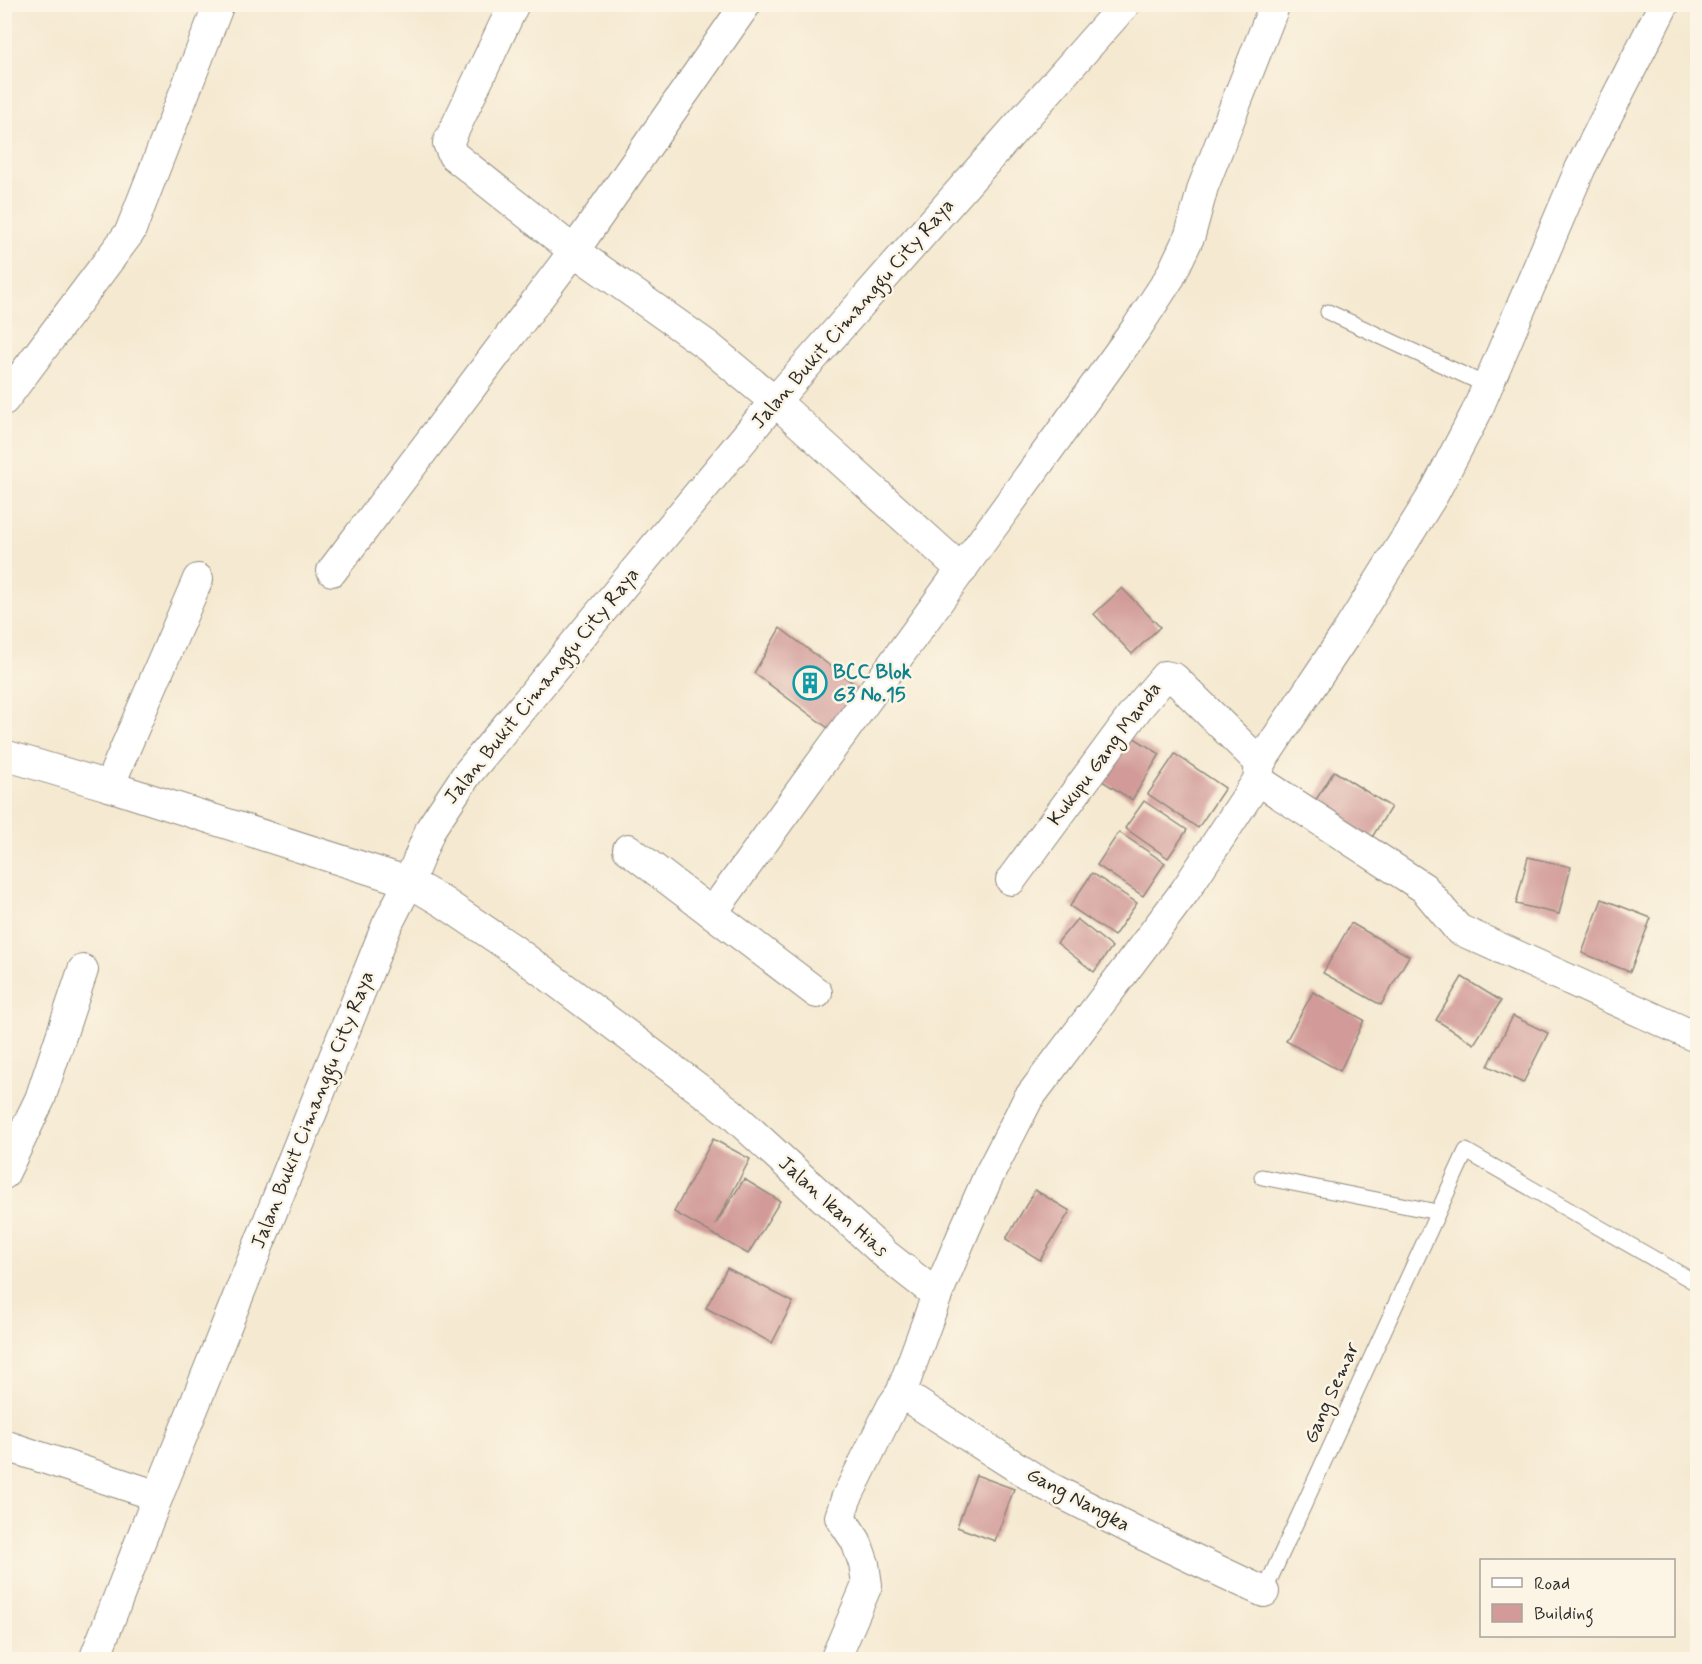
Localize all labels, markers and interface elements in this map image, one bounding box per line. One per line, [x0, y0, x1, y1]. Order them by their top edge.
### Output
street label: Jalan Bukit Cimanggu City Raya [745, 193, 962, 436]
street label: Jalan Bukit Cimanggu City Raya [438, 562, 648, 811]
place label: BCC Blok G3 No.15 [833, 659, 912, 709]
building icon: BCC Blok G3 No.15 [792, 665, 828, 701]
street label: Kukupu Gang Manda [1042, 676, 1169, 832]
street label: Jalan Bukit Cimanggu City Raya [245, 967, 383, 1254]
street label: Jalan Ikan Hias [772, 1150, 894, 1264]
street label: Gang Semar [1298, 1337, 1368, 1448]
street label: Gang Nangka [1021, 1461, 1134, 1539]
legend [1480, 1559, 1675, 1637]
text: Road [1534, 1572, 1570, 1596]
text: Building [1534, 1602, 1594, 1628]

